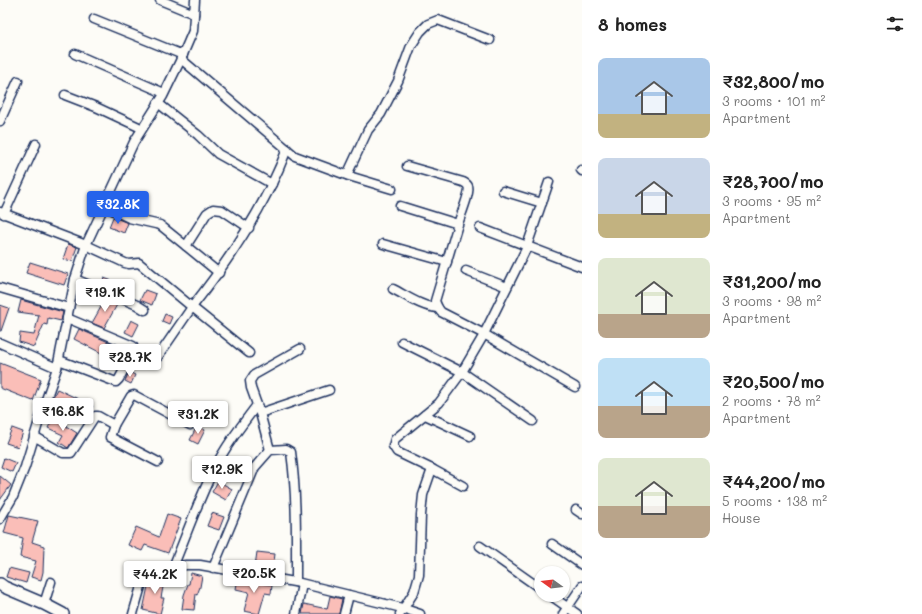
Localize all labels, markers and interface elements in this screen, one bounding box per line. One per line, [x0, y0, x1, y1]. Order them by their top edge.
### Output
text: 8 homes [598, 13, 667, 35]
icon: filters [884, 13, 906, 35]
text: ₹32,800/mo [722, 70, 824, 92]
icon: home [630, 74, 678, 122]
text: 3 rooms · 101 m² [722, 92, 825, 109]
text: Apartment [722, 109, 791, 126]
text: ₹28,700/mo [722, 170, 824, 192]
icon: home [630, 174, 678, 222]
pin: ₹32.8K [85, 191, 151, 225]
text: 3 rooms · 95 m² [722, 192, 821, 209]
text: ₹32.8K [96, 195, 140, 212]
text: Apartment [722, 209, 791, 226]
text: ₹31,200/mo [722, 270, 821, 292]
icon: home [630, 274, 678, 322]
pin: ₹19.1K [72, 279, 138, 313]
text: ₹19.1K [85, 283, 125, 300]
text: 3 rooms · 98 m² [722, 292, 821, 309]
text: Apartment [722, 309, 791, 326]
pin: ₹28.7K [97, 344, 163, 378]
text: ₹28.7K [108, 348, 152, 365]
text: ₹20,500/mo [722, 370, 824, 392]
icon: home [630, 374, 678, 422]
text: 2 rooms · 78 m² [722, 392, 821, 409]
pin: ₹16.8K [30, 398, 96, 432]
pin: ₹31.2K [165, 401, 231, 435]
text: ₹16.8K [42, 402, 84, 419]
text: ₹31.2K [177, 405, 219, 422]
text: Apartment [722, 409, 791, 426]
pin: ₹12.9K [189, 456, 255, 490]
text: ₹12.9K [201, 460, 243, 477]
text: ₹44,200/mo [722, 470, 825, 492]
icon: home [630, 474, 678, 522]
text: 5 rooms · 138 m² [722, 492, 827, 509]
text: House [722, 509, 760, 526]
pin: ₹20.5K [221, 560, 287, 594]
pin: ₹44.2K [122, 561, 188, 595]
text: ₹20.5K [232, 564, 276, 581]
text: ₹44.2K [133, 565, 177, 582]
north arrow [534, 566, 570, 602]
map controls [534, 566, 570, 602]

